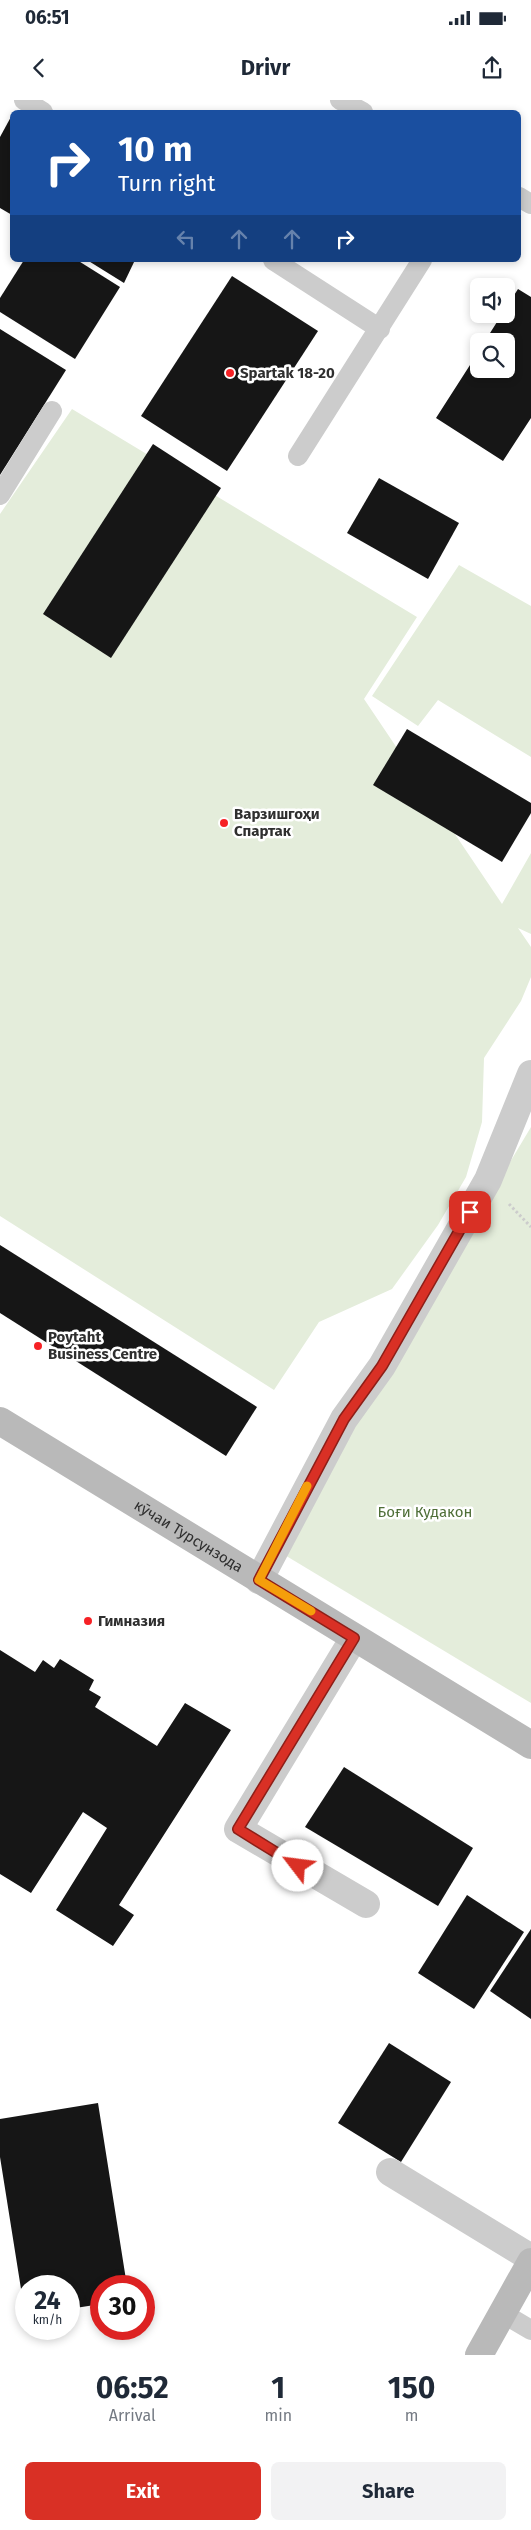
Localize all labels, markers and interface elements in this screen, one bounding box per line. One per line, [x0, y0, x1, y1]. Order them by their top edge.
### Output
text: 06:51 [25, 6, 69, 29]
icon: back [25, 54, 53, 82]
text: Drivr [241, 54, 290, 81]
icon: share [478, 54, 506, 82]
text: 10 m [118, 128, 193, 170]
icon: right [35, 130, 100, 195]
text: Turn right [118, 170, 215, 197]
icon: left [172, 225, 200, 253]
icon: ahead [225, 225, 253, 253]
icon: ahead [278, 225, 306, 253]
icon: right [331, 225, 359, 253]
map controls [470, 278, 515, 378]
button: sound [470, 278, 515, 323]
button: search [470, 333, 515, 378]
place label: Spartak 18-20 [240, 364, 335, 382]
marker: Spartak 18-20 [224, 367, 236, 379]
place label: Варзишгоҳи Спартак [234, 805, 320, 840]
marker: Варзишгоҳи Спартак [218, 817, 230, 829]
pin [449, 1191, 491, 1233]
icon: arrive [456, 1198, 484, 1226]
place label: Poytaht Business Centre [48, 1328, 157, 1363]
marker: Poytaht Business Centre [32, 1340, 44, 1352]
street label: кӯчаи Турсунзода [131, 1496, 246, 1576]
park label: Боғи Кудакон [378, 1503, 472, 1521]
place label: Гимназия [98, 1612, 165, 1630]
marker: Гимназия [82, 1615, 94, 1627]
position arrow [271, 1839, 323, 1891]
speed limit sign: 30 [90, 2275, 155, 2340]
text: 24 [34, 2286, 61, 2316]
text: km/h [33, 2313, 62, 2327]
text: 06:52 [96, 2370, 169, 2406]
text: 1 [271, 2370, 285, 2406]
text: 150 [388, 2370, 435, 2406]
text: Arrival [109, 2406, 156, 2425]
text: min [264, 2406, 292, 2425]
text: m [405, 2406, 418, 2425]
button: Exit [25, 2462, 261, 2520]
button: Share [271, 2462, 506, 2520]

